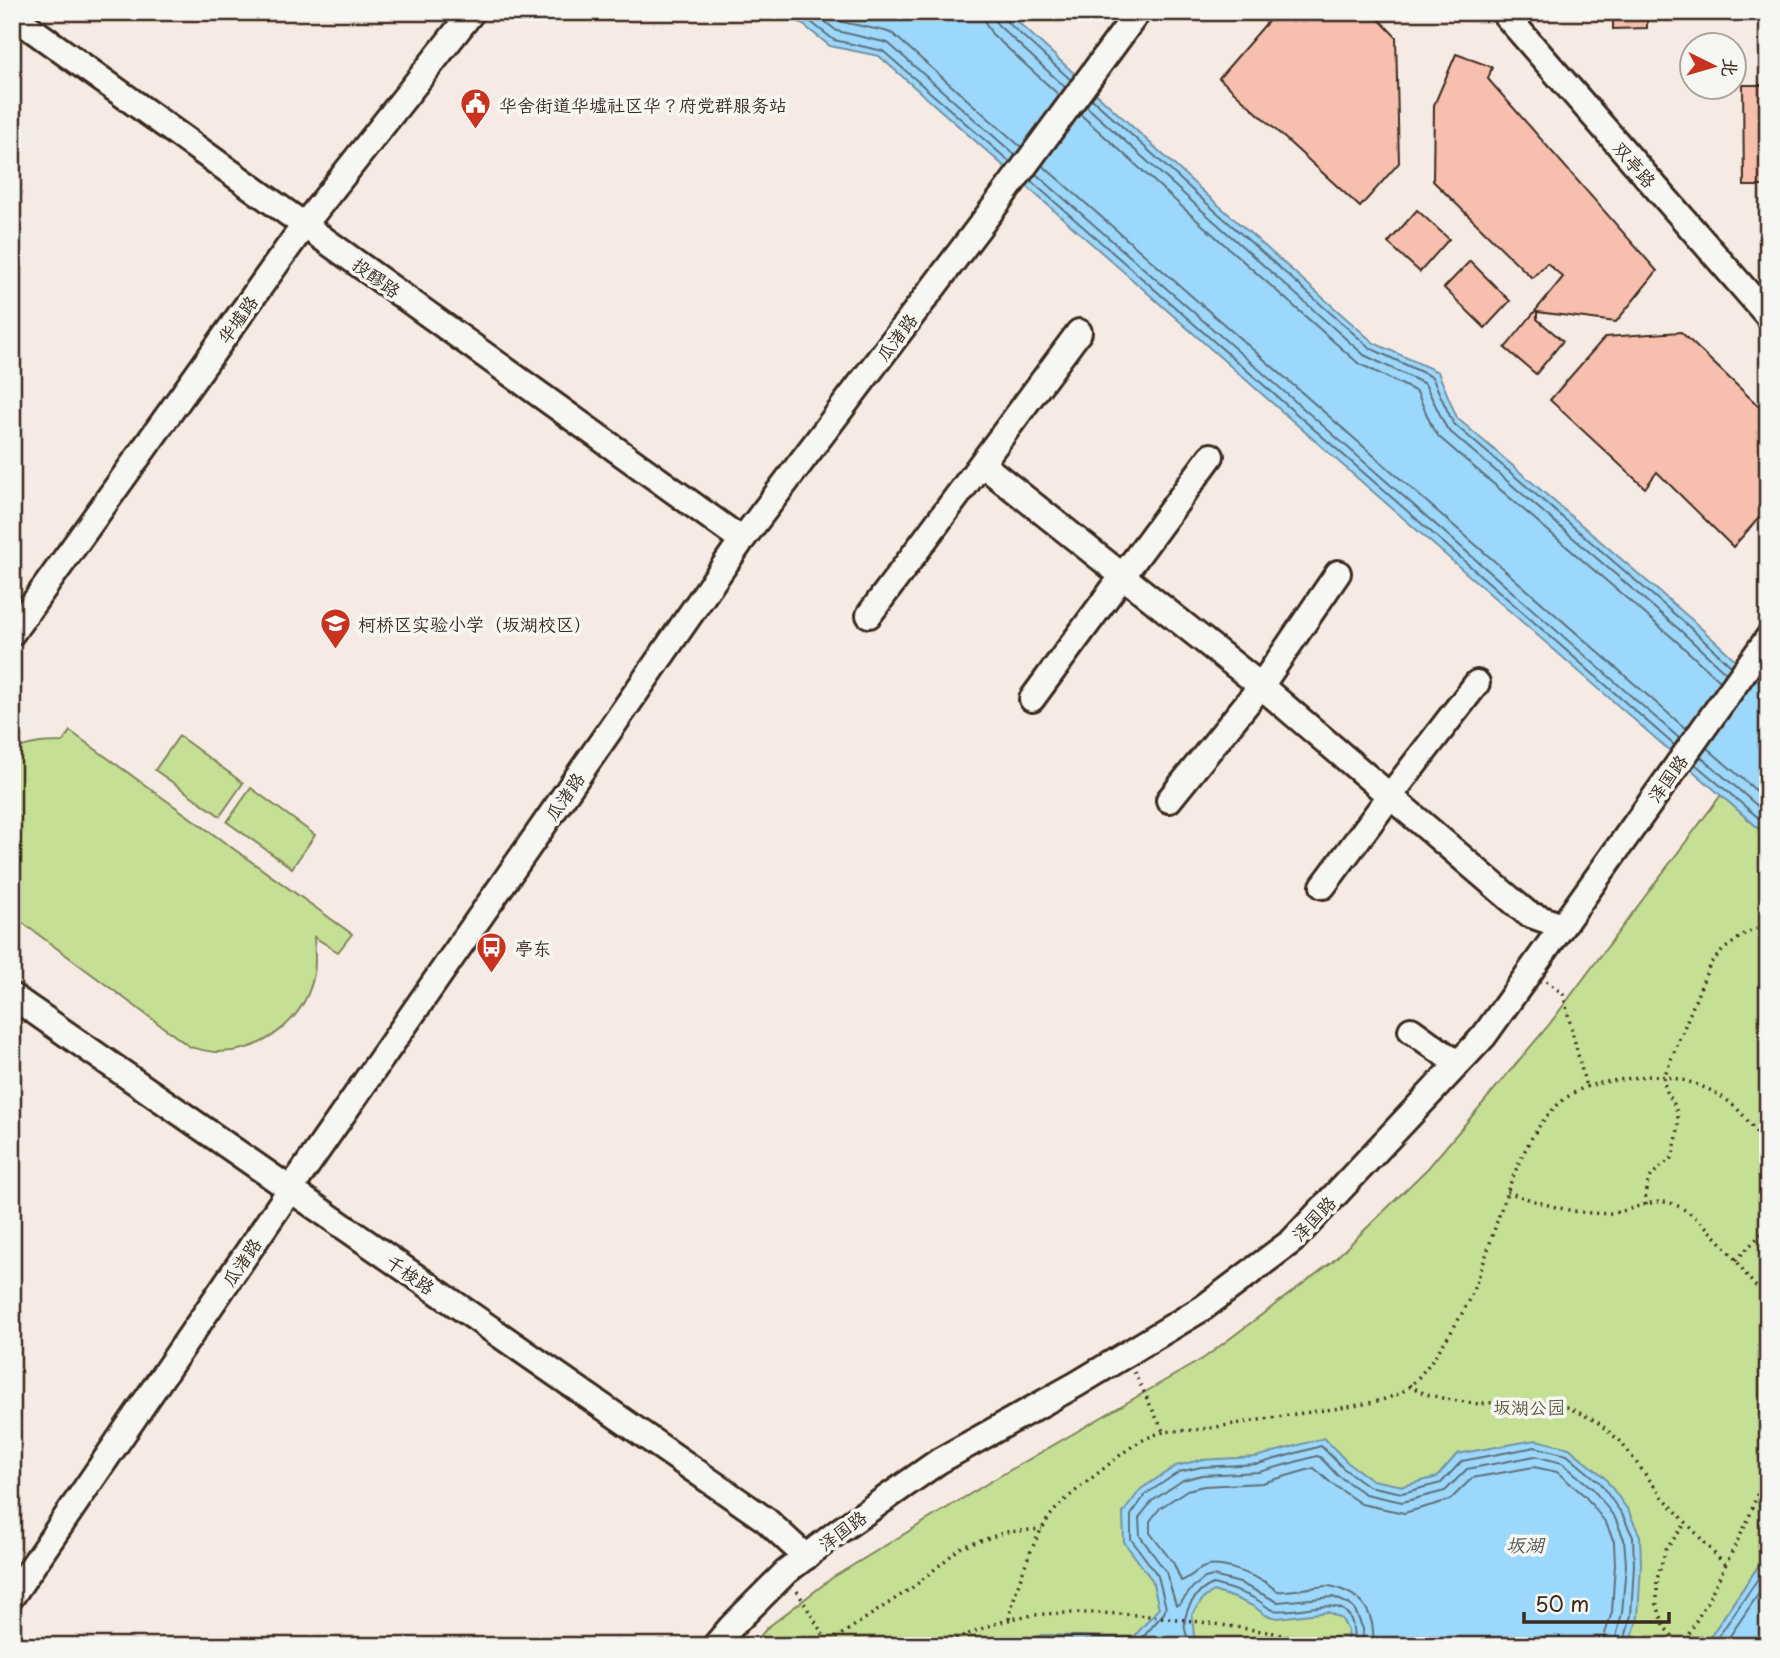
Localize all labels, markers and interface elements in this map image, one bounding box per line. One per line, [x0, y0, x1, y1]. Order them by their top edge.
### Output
north arrow [1678, 32, 1748, 102]
text: 北 [1716, 57, 1746, 78]
public building icon: 华舍街道华墟社区华？府党群服务站 [459, 87, 493, 131]
place label: 华舍街道华墟社区华？府党群服务站 [499, 91, 787, 118]
street label: 双亭路 [1607, 135, 1663, 193]
street label: 投醪路 [347, 250, 407, 304]
street label: 华墟路 [210, 289, 264, 349]
street label: 瓜渚路 [869, 307, 923, 367]
school or university icon: 柯桥区实验小学（坂湖校区） [318, 606, 352, 650]
place label: 柯桥区实验小学（坂湖校区） [358, 610, 592, 637]
street label: 泽国路 [1640, 748, 1694, 808]
street label: 瓜渚路 [537, 766, 591, 826]
bus stop icon: 亭东 [475, 930, 509, 974]
place label: 亭东 [515, 934, 551, 961]
street label: 泽国路 [1285, 1189, 1341, 1247]
street label: 瓜渚路 [215, 1232, 267, 1292]
street label: 千梭路 [381, 1247, 441, 1301]
park label: 坂湖公园 [1493, 1393, 1565, 1420]
street label: 泽国路 [812, 1503, 872, 1557]
water label: 坂湖 [1506, 1530, 1546, 1558]
scale bar [1524, 1581, 1670, 1625]
text: 50 m [1535, 1587, 1589, 1619]

